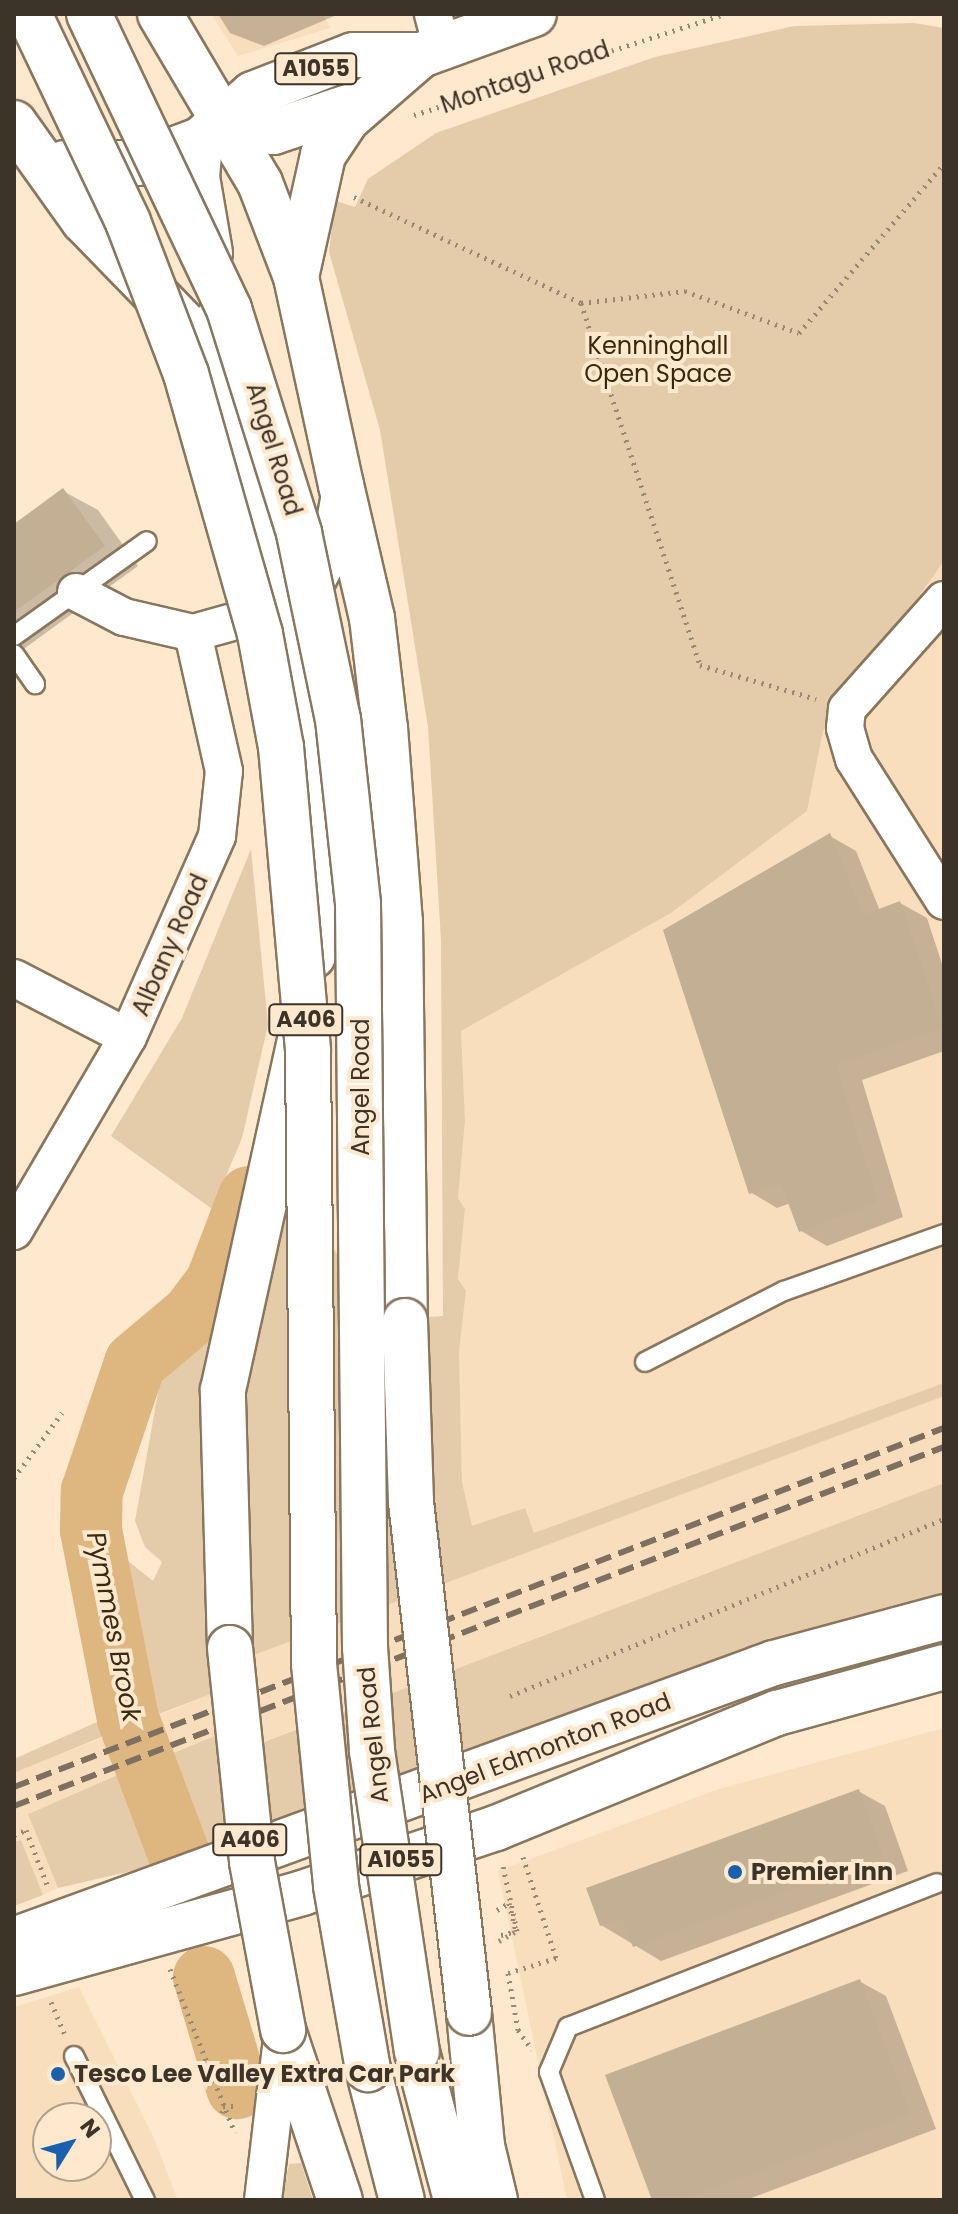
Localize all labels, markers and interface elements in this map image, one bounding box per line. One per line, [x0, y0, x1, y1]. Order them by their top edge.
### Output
street label: Montagu Road [437, 35, 613, 119]
road number: A1055 [274, 51, 358, 87]
park label: Kenninghall Open Space [584, 332, 732, 388]
street label: Angel Road [240, 379, 308, 519]
street label: Albany Road [126, 870, 214, 1020]
road number: A406 [268, 1002, 344, 1038]
street label: Angel Road [347, 1018, 375, 1156]
water label: Pymmes Brook [79, 1529, 147, 1725]
street label: Angel Road [352, 1665, 394, 1805]
street label: Angel Edmonton Road [415, 1687, 675, 1809]
road number: A406 [212, 1822, 288, 1858]
road number: A1055 [359, 1842, 443, 1878]
place label: Premier Inn [751, 1858, 893, 1886]
marker: Premier Inn [726, 1863, 744, 1881]
place label: Tesco Lee Valley Extra Car Park [74, 2060, 455, 2088]
marker: Tesco Lee Valley Extra Car Park [49, 2065, 67, 2083]
north arrow [32, 2102, 112, 2182]
text: N [73, 2113, 107, 2144]

